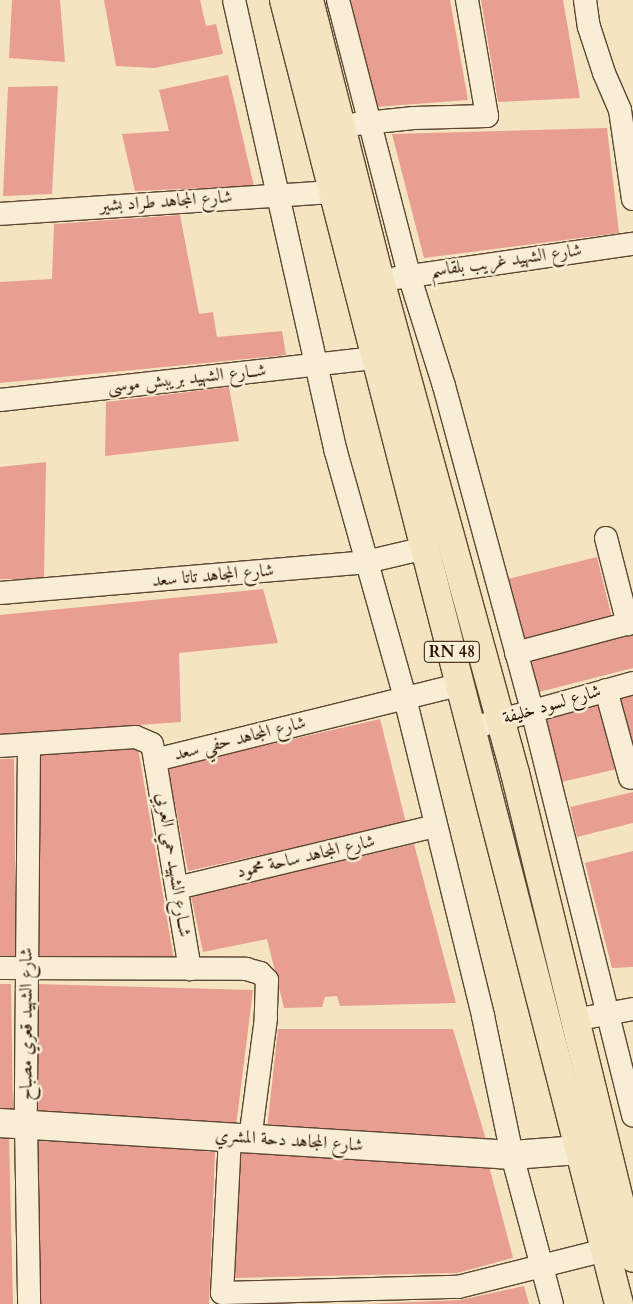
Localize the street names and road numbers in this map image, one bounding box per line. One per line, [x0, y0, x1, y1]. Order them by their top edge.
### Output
street label: شارع المجاهد طراد بشير [99, 187, 233, 217]
street label: شارع الشهيد غريب بلقاسم [429, 240, 583, 282]
street label: شــارع الشهيد بريبش موسى [107, 360, 267, 398]
street label: شارع المجاهد تاتا سعد [151, 560, 275, 592]
road number: RN 48 [423, 638, 481, 666]
street label: شارع لسود خليفة [500, 681, 604, 729]
street label: شارع المجاهد حفي سعد [172, 712, 308, 766]
street label: شــارع الشهيد حمي العربي [151, 791, 195, 939]
street label: شارع المجاهد ساحة محمود [235, 831, 377, 883]
street label: شارع الشهيد قعري مصباح [16, 947, 38, 1101]
street label: شارع المجاهد دحة المشري [214, 1125, 364, 1157]

